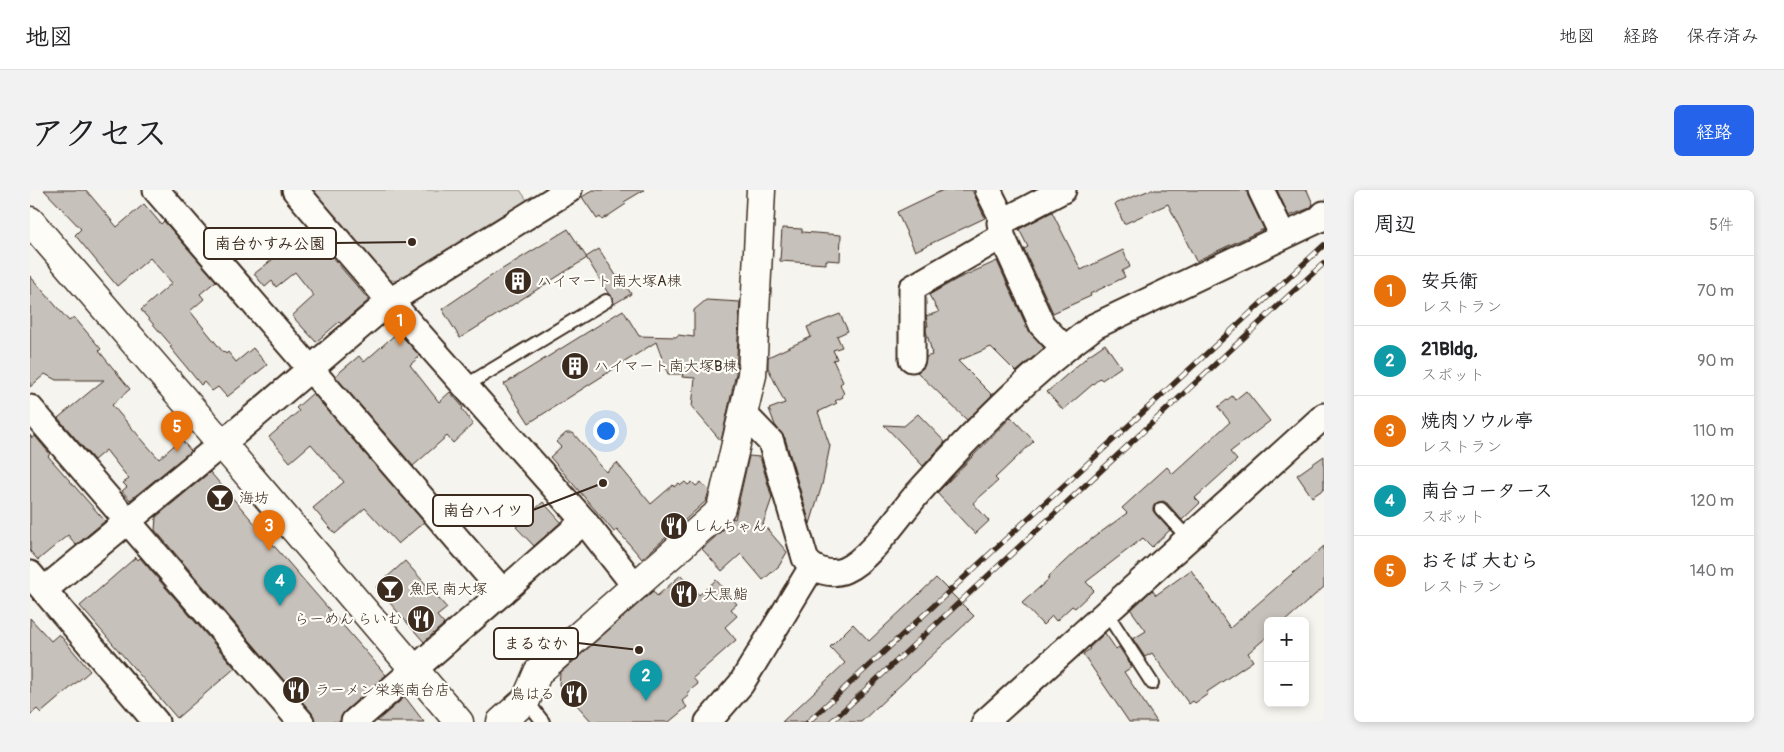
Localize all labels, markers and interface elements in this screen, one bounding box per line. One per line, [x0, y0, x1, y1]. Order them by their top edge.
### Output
text: 地図 [25, 23, 73, 52]
text: 地図 [1559, 25, 1595, 48]
text: 経路 [1623, 25, 1659, 48]
text: 保存済み [1687, 25, 1759, 48]
button: 経路 [1674, 105, 1754, 156]
text: アクセス [30, 112, 168, 156]
text: 周辺 [1374, 211, 1416, 238]
text: 5件 [1709, 215, 1734, 235]
callout: 南台かすみ公園 [204, 228, 336, 259]
text: 南台かすみ公園 [215, 234, 325, 254]
building icon: ハイマート南大塚A棟 [503, 266, 533, 296]
text: 安兵衛 [1421, 269, 1478, 293]
place label: ハイマート南大塚A棟 [537, 272, 682, 291]
text: 1 [1387, 281, 1393, 301]
text: 70 m [1697, 281, 1734, 301]
text: レストラン [1421, 297, 1502, 317]
pin: 1 [384, 305, 416, 346]
text: 21Bldg, [1421, 337, 1478, 361]
building icon: ハイマート南大塚B棟 [560, 351, 590, 381]
text: 2 [1386, 351, 1394, 371]
text: 90 m [1697, 351, 1734, 371]
place label: ハイマート南大塚B棟 [594, 357, 738, 376]
text: スポット [1421, 365, 1485, 385]
text: 焼肉ソウル亭 [1421, 409, 1533, 433]
pin: 5 [161, 411, 193, 452]
your location [593, 418, 619, 444]
text: 3 [1386, 421, 1394, 441]
text: 110 m [1693, 421, 1734, 441]
text: レストラン [1421, 437, 1502, 457]
text: 南台コータース [1421, 479, 1553, 503]
bar icon: 海坊 [205, 483, 235, 513]
place label: 海坊 [239, 489, 269, 508]
text: 4 [1385, 491, 1395, 511]
text: 120 m [1690, 491, 1734, 511]
callout: 南台ハイツ [433, 495, 533, 526]
text: 南台ハイツ [443, 501, 523, 521]
text: スポット [1421, 507, 1485, 527]
pin: 3 [253, 510, 285, 551]
restaurant icon: しんちゃん [659, 511, 689, 541]
place label: しんちゃん [693, 517, 767, 536]
text: おそば 大むら [1421, 549, 1539, 573]
text: 5 [1386, 561, 1394, 581]
text: 140 m [1690, 561, 1734, 581]
pin: 4 [264, 565, 296, 606]
bar icon: 魚民 南大塚 [375, 574, 405, 604]
text: レストラン [1421, 577, 1502, 597]
restaurant icon: 大黒鮨 [669, 579, 699, 609]
place label: 魚民 南大塚 [409, 580, 487, 599]
place label: 大黒鮨 [703, 585, 748, 604]
restaurant icon: らーめん らいむ [406, 604, 436, 634]
place label: らーめん らいむ [294, 610, 402, 629]
map controls [1264, 617, 1309, 707]
button: + [1264, 617, 1309, 662]
callout: まるなか [494, 628, 578, 659]
text: まるなか [504, 634, 568, 654]
pin: 2 [630, 660, 662, 701]
button: − [1264, 662, 1309, 707]
restaurant icon: ラーメン栄楽南台店 [281, 675, 311, 705]
restaurant icon: 鳥はる [559, 679, 589, 709]
place label: ラーメン栄楽南台店 [315, 681, 450, 700]
place label: 鳥はる [510, 685, 555, 704]

